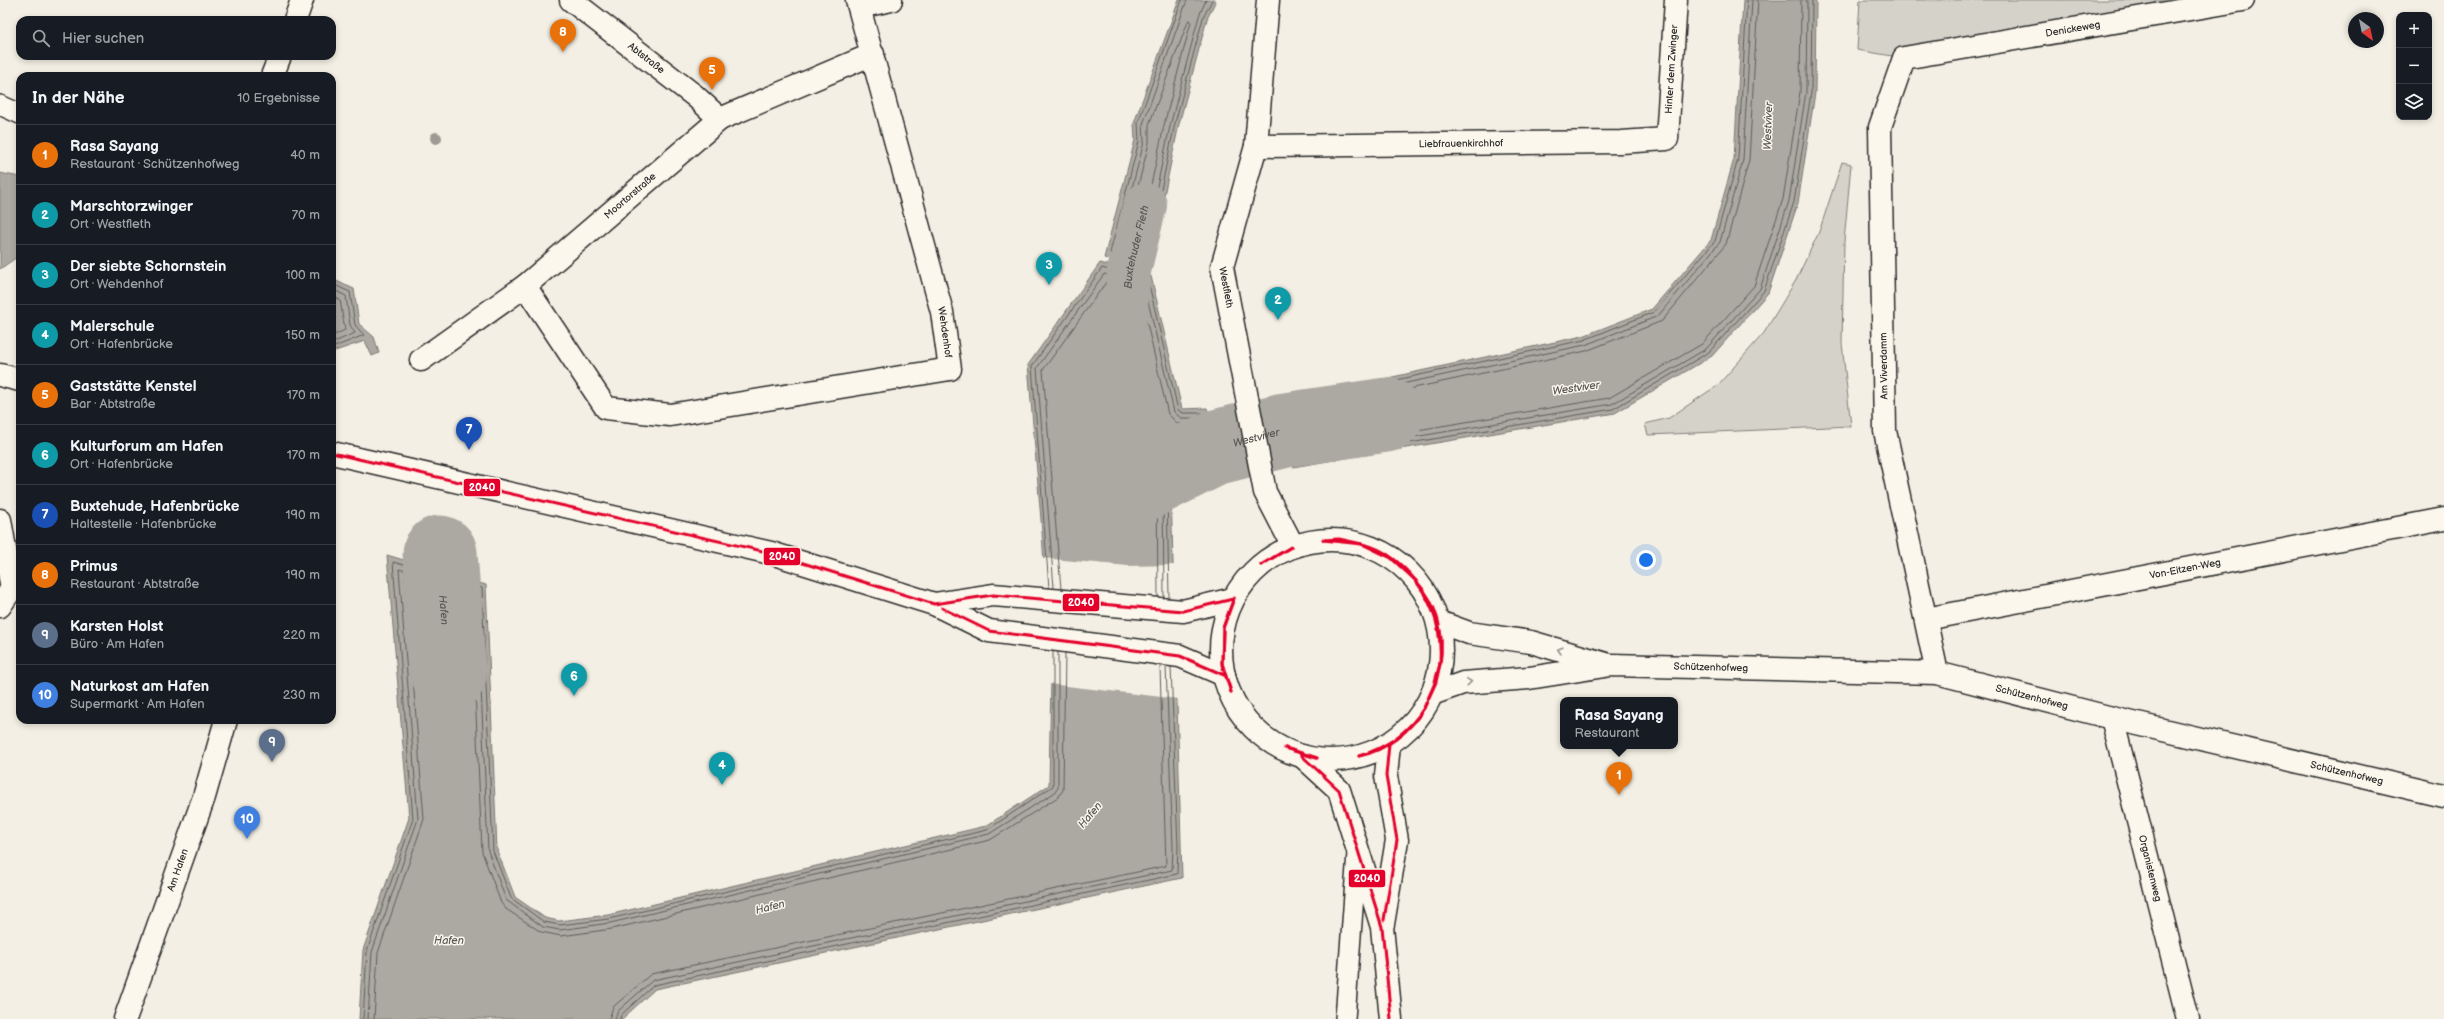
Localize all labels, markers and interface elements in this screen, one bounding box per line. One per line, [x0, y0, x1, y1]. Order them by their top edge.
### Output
north arrow [2348, 12, 2384, 48]
map controls [2396, 12, 2432, 120]
button: + [2396, 12, 2432, 48]
search box [16, 16, 336, 60]
street label: Denickeweg [2045, 18, 2101, 40]
pin: 8 [550, 19, 576, 52]
street label: Hinter dem Zwinger [1663, 24, 1680, 114]
icon: search [30, 27, 52, 49]
text: Hier suchen [62, 29, 144, 48]
street label: Abtstraße [625, 40, 667, 76]
button: − [2396, 48, 2432, 84]
pin: 5 [699, 57, 725, 90]
button: layers [2396, 84, 2432, 120]
text: In der Nähe [32, 88, 125, 108]
text: 10 Ergebnisse [237, 90, 320, 106]
water label: Westviver [1761, 101, 1775, 150]
text: Rasa Sayang [70, 137, 159, 156]
street label: Liebfrauenkirchhof [1419, 137, 1503, 150]
text: 1 [42, 147, 48, 163]
text: 40 m [290, 147, 320, 163]
text: Restaurant · Schützenhofweg [70, 156, 240, 172]
street label: Moortorstraße [602, 170, 659, 221]
text: Marschtorzwinger [70, 197, 193, 216]
water label: Buxtehuder Fleth [1121, 204, 1151, 289]
text: 2 [41, 207, 49, 223]
text: 70 m [292, 207, 320, 223]
text: Ort · Westfleth [70, 216, 151, 232]
pin: 3 [1036, 252, 1062, 285]
text: Der siebte Schornstein [70, 257, 226, 276]
street label: Westfleth [1216, 266, 1236, 310]
text: 3 [41, 267, 49, 283]
text: 100 m [285, 267, 320, 283]
text: Ort · Wehdenhof [70, 276, 164, 292]
pin: 2 [1265, 287, 1291, 320]
street label: Wehdenhof [935, 305, 954, 359]
text: Malerschule [70, 317, 154, 336]
text: 4 [41, 327, 49, 343]
text: 150 m [286, 327, 320, 343]
street label: Am Viverdamm [1877, 332, 1891, 400]
text: Ort · Hafenbrücke [70, 336, 173, 352]
text: Gaststätte Kenstel [70, 377, 196, 396]
water label: Westviver [1552, 378, 1601, 398]
text: 5 [41, 387, 49, 403]
text: 170 m [287, 387, 320, 403]
text: Bar · Abtstraße [70, 396, 156, 412]
pin: 7 [456, 417, 482, 450]
water label: Westviver [1231, 425, 1282, 449]
text: Kulturforum am Hafen [70, 437, 223, 456]
text: 6 [41, 447, 49, 463]
text: 170 m [287, 447, 320, 463]
text: Ort · Hafenbrücke [70, 456, 173, 472]
line badge: 2040 [463, 478, 501, 497]
text: 2040 [469, 481, 495, 494]
text: Buxtehude, Hafenbrücke [70, 497, 239, 516]
text: 7 [41, 507, 49, 523]
text: 190 m [286, 507, 320, 523]
text: Haltestelle · Hafenbrücke [70, 516, 216, 532]
line badge: 2040 [763, 547, 801, 566]
text: 2040 [769, 550, 795, 563]
your location [1636, 550, 1656, 570]
street label: Von-Eitzen-Weg [2149, 556, 2222, 582]
text: Primus [70, 557, 118, 576]
text: 8 [41, 567, 49, 583]
text: 190 m [286, 567, 320, 583]
text: Restaurant · Abtstraße [70, 576, 199, 592]
line badge: 2040 [1062, 593, 1100, 612]
water label: Hafen [437, 595, 452, 625]
text: 2040 [1068, 596, 1094, 609]
text: Karsten Holst [70, 617, 163, 636]
text: 9 [41, 627, 49, 643]
text: 220 m [283, 627, 320, 643]
text: Büro · Am Hafen [70, 636, 164, 652]
one-way arrow [1556, 646, 1563, 655]
street label: Schützenhofweg [1674, 661, 1748, 674]
pin: 6 [561, 663, 587, 696]
text: Naturkost am Hafen [70, 677, 209, 696]
one-way arrow [1466, 678, 1472, 687]
street label: Schützenhofweg [1994, 682, 2069, 712]
text: 10 [38, 687, 52, 703]
text: 230 m [283, 687, 320, 703]
text: Supermarkt · Am Hafen [70, 696, 205, 712]
popup [1560, 697, 1678, 749]
text: Rasa Sayang [1575, 706, 1663, 725]
text: Restaurant [1575, 725, 1639, 741]
pin: 9 [259, 729, 285, 762]
pin: 4 [709, 752, 735, 785]
street label: Schützenhofweg [2309, 759, 2385, 788]
pin: 1 [1606, 762, 1632, 795]
water label: Hafen [1075, 799, 1105, 831]
pin: 10 [234, 806, 260, 839]
street label: Organistenweg [2136, 834, 2164, 903]
street label: Am Hafen [165, 847, 191, 893]
line badge: 2040 [1348, 869, 1386, 888]
text: 2040 [1354, 872, 1380, 885]
water label: Hafen [754, 897, 786, 917]
water label: Hafen [434, 934, 464, 947]

